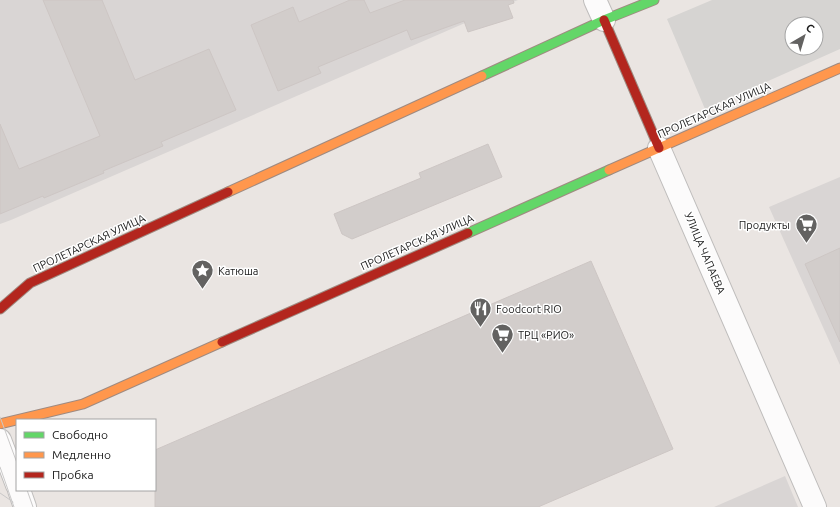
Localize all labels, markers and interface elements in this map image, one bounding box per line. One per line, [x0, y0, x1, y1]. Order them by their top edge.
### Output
north arrow [784, 16, 824, 56]
text: С [804, 21, 817, 35]
street label: ПРОЛЕТАРСКАЯ УЛИЦА [656, 79, 773, 140]
street label: УЛИЦА ЧАПАЕВА [682, 210, 728, 297]
street label: ПРОЛЕТАРСКАЯ УЛИЦА [31, 211, 148, 274]
street label: ПРОЛЕТАРСКАЯ УЛИЦА [359, 211, 476, 272]
supermarket icon: Продукты [793, 212, 819, 245]
place label: Продукты [739, 219, 790, 231]
place icon: Катюша [189, 258, 215, 291]
place label: Катюша [218, 265, 259, 277]
restaurant icon: Foodcort RIO [468, 296, 494, 329]
place label: Foodcort RIO [496, 303, 562, 315]
supermarket icon: ТРЦ «РИО» [490, 322, 516, 355]
place label: ТРЦ «РИО» [518, 329, 574, 341]
legend [16, 419, 156, 491]
text: Свободно [52, 428, 108, 441]
text: Медленно [52, 448, 111, 461]
text: Пробка [52, 468, 94, 481]

